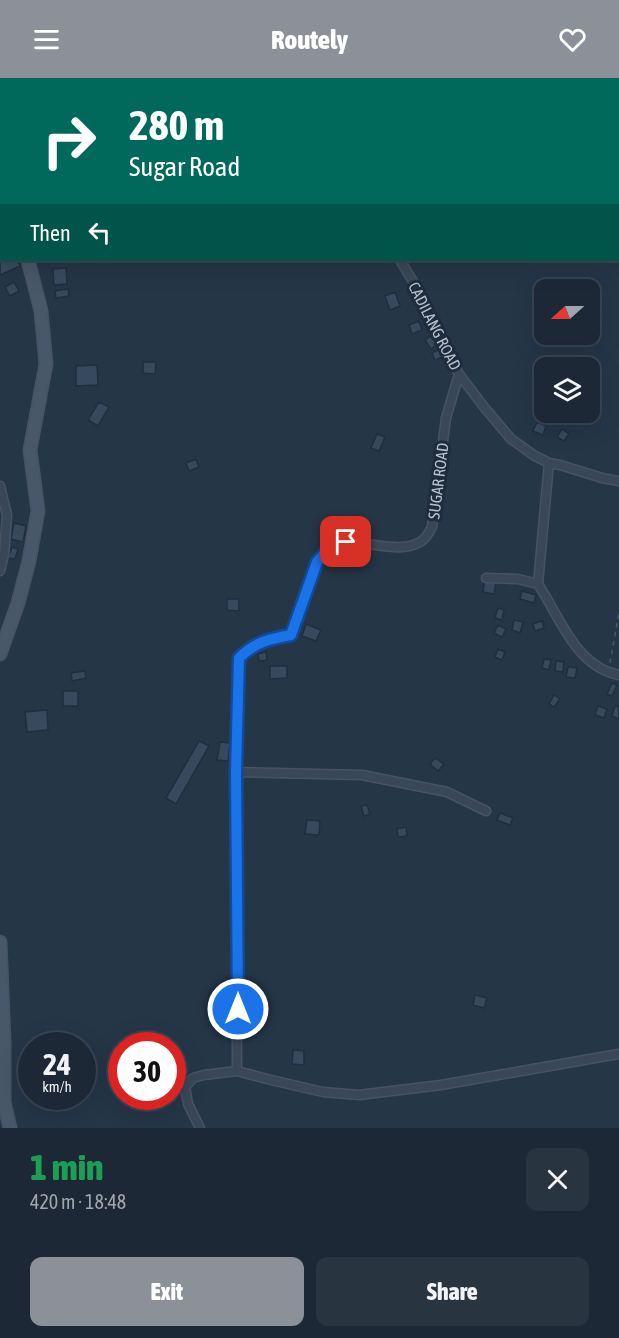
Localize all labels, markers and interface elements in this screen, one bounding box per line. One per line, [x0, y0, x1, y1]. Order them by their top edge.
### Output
icon: menu [30, 23, 63, 56]
icon: heart [556, 23, 589, 56]
text: Routely [271, 24, 348, 55]
text: 280 m [129, 101, 224, 149]
icon: right [30, 102, 108, 180]
text: Sugar Road [129, 151, 240, 182]
icon: left [83, 216, 116, 249]
text: Then [30, 220, 71, 246]
street label: CADILANG ROAD [405, 279, 465, 373]
north arrow [534, 279, 600, 345]
map controls [534, 279, 600, 423]
button: layers [534, 357, 600, 423]
street label: SUGAR ROAD [424, 442, 452, 520]
pin [320, 516, 371, 567]
icon: arrive [329, 525, 362, 558]
position arrow [206, 977, 270, 1041]
speed limit sign: 30 [108, 1032, 186, 1110]
text: 24 [43, 1047, 71, 1081]
text: km/h [42, 1078, 72, 1095]
text: 1 min [30, 1146, 104, 1188]
button: close [526, 1148, 589, 1211]
text: 420 m · 18:48 [30, 1190, 126, 1213]
button: Exit [30, 1257, 304, 1326]
button: Share [316, 1257, 589, 1326]

